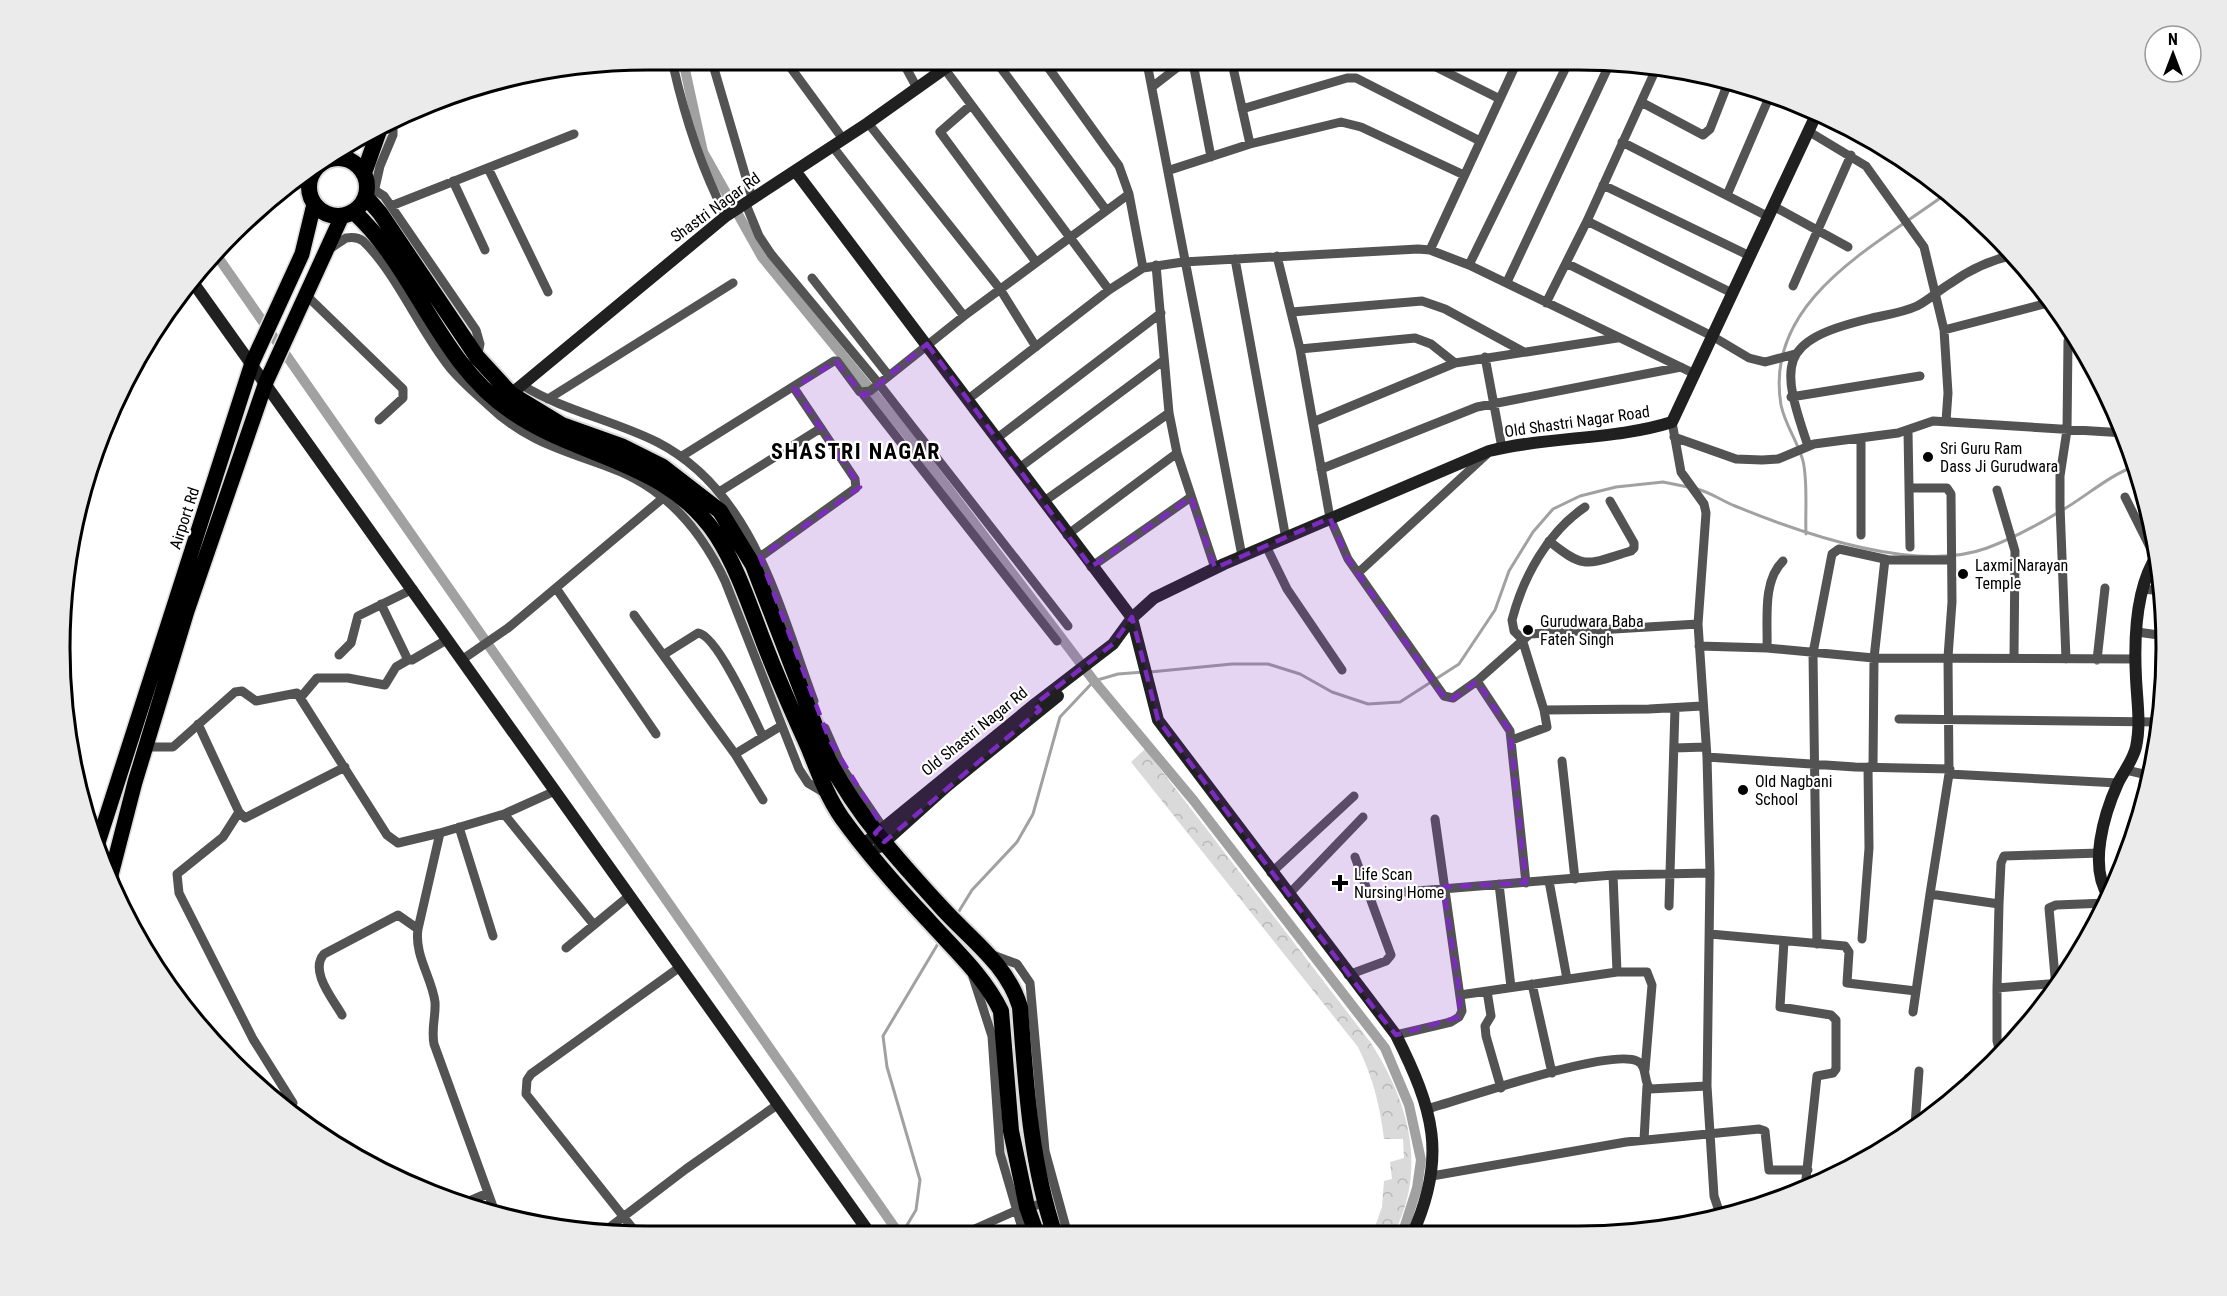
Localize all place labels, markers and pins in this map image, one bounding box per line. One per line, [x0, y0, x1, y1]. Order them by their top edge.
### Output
place label: Sri Guru Ram Dass Ji Gurudwara [1940, 439, 2058, 476]
marker: Sri Guru Ram Dass Ji Gurudwara [1921, 450, 1935, 464]
place label: Laxmi Narayan Temple [1975, 556, 2068, 593]
marker: Laxmi Narayan Temple [1956, 567, 1970, 581]
place label: Gurudwara Baba Fateh Singh [1540, 612, 1644, 649]
marker: Gurudwara Baba Fateh Singh [1521, 623, 1535, 637]
place label: Old Nagbani School [1755, 772, 1832, 809]
marker: Old Nagbani School [1736, 783, 1750, 797]
place label: Life Scan Nursing Home [1354, 865, 1444, 902]
marker: Life Scan Nursing Home [1331, 874, 1349, 892]

